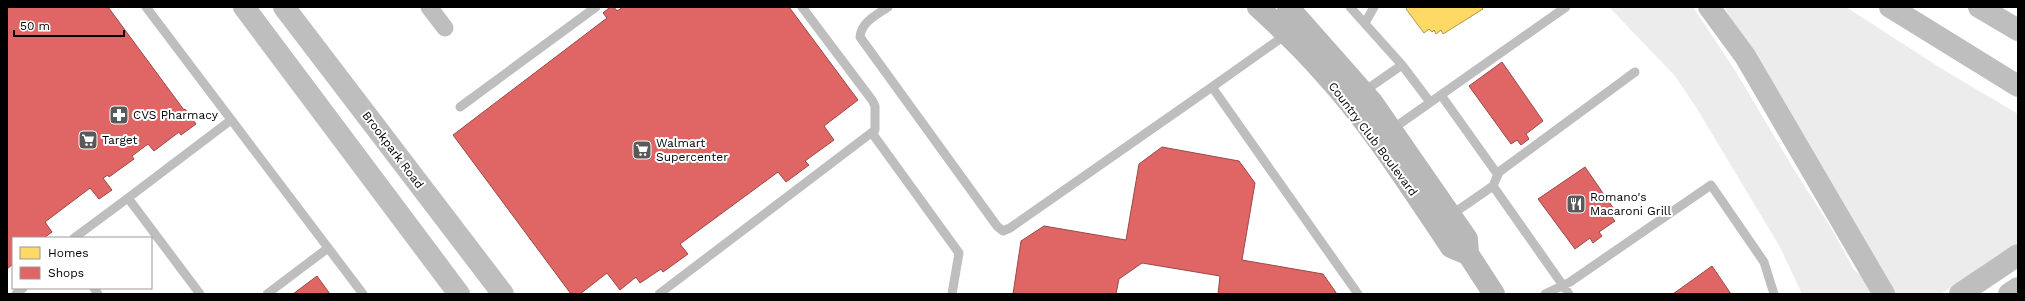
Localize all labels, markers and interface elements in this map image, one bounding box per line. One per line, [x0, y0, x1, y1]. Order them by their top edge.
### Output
scale bar [14, 12, 124, 38]
text: 50 m [20, 19, 50, 33]
street label: Country Club Boulevard [1326, 79, 1420, 199]
pharmacy icon: CVS Pharmacy [108, 104, 130, 126]
place label: CVS Pharmacy [133, 108, 219, 122]
street label: Brookpark Road [359, 109, 427, 191]
supermarket icon: Target [77, 129, 99, 151]
place label: Target [102, 133, 138, 147]
place label: Walmart Supercenter [656, 136, 728, 164]
supermarket icon: Walmart Supercenter [631, 139, 653, 161]
place label: Romano's Macaroni Grill [1590, 190, 1672, 218]
restaurant icon: Romano's Macaroni Grill [1565, 193, 1587, 215]
legend [12, 237, 152, 289]
text: Homes [48, 246, 89, 260]
text: Shops [48, 266, 84, 280]

